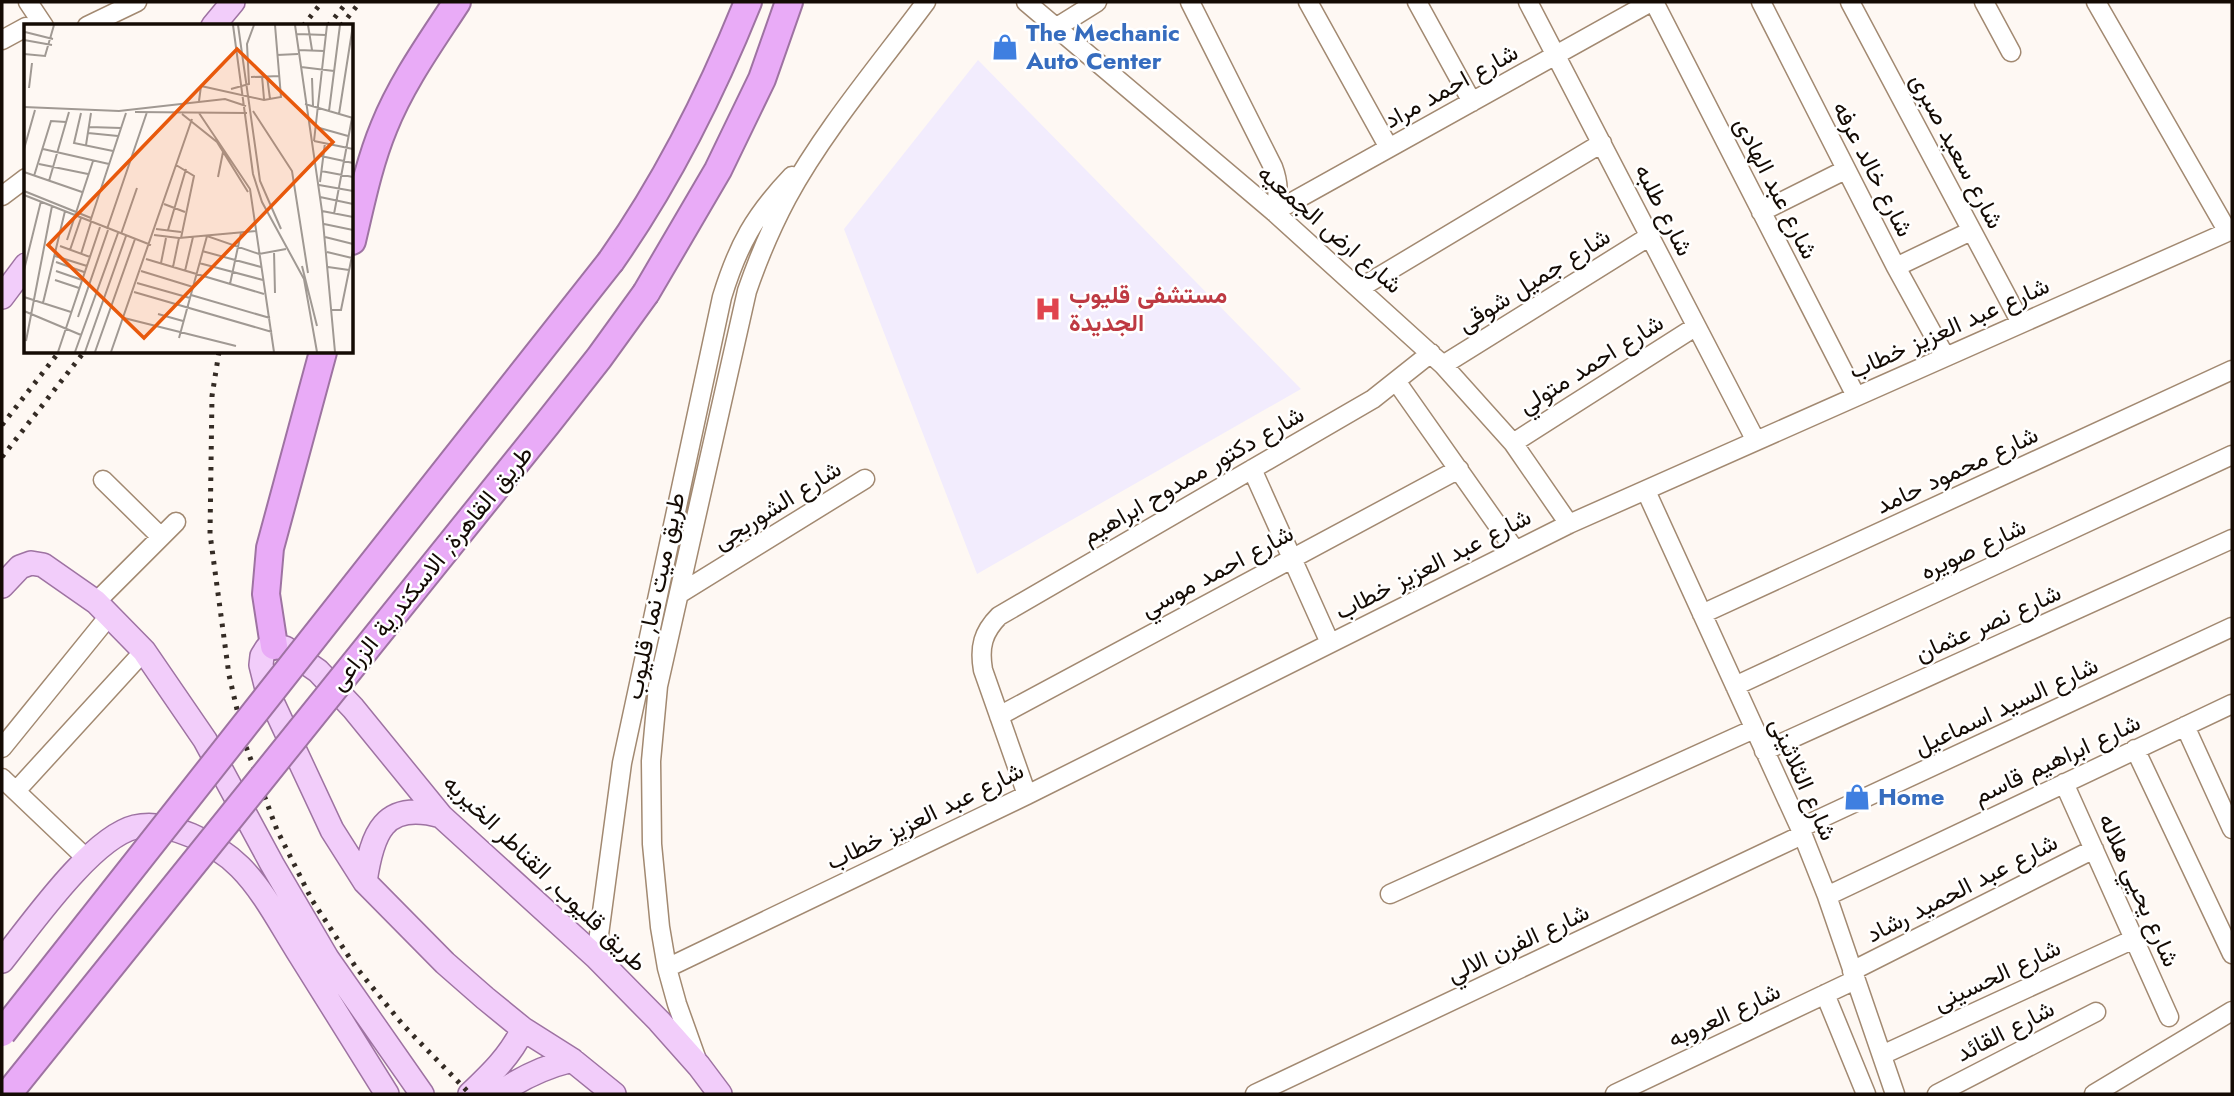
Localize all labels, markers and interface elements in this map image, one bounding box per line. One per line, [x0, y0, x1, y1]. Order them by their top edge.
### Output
place label: The Mechanic Auto Center [1025, 15, 1180, 78]
inset map [24, 24, 354, 354]
shop icon: The Mechanic Auto Center [990, 32, 1020, 62]
street label: شارع احمد مراد [1377, 34, 1524, 137]
street label: شارع سعيد صبرى [1902, 67, 2013, 235]
street label: شارع خالد عرفه [1824, 95, 1923, 243]
street label: شارع عبد الهادى [1726, 111, 1827, 265]
street label: شارع ارض الجمعيه [1250, 156, 1410, 302]
street label: شارع طلبه [1626, 158, 1703, 262]
street label: شارع جميل شوقى [1451, 219, 1617, 341]
street label: شارع عبد العزيز خطاب [1843, 268, 2055, 387]
place label: مستشفى قليوب الجديدة [1069, 277, 1227, 340]
hospital icon: مستشفى قليوب الجديدة [1033, 294, 1063, 324]
street label: شارع احمد متولي [1511, 305, 1671, 424]
street label: شارع دكتور ممدوح ابراهيم [1075, 396, 1310, 553]
street label: شارع محمود حامد [1870, 417, 2044, 523]
street label: طريق القاهرة, الاسكندرية الزراعى [320, 437, 541, 698]
street label: شارع الشوربجى [706, 451, 848, 558]
street label: طريق ميت نما, قليوب [615, 489, 694, 703]
street label: شارع عبد العزيز خطاب [1329, 499, 1537, 628]
street label: شارع صويره [1914, 509, 2031, 588]
street label: شارع احمد موسي [1134, 515, 1300, 627]
street label: شارع نصر عثمان [1909, 575, 2067, 670]
street label: شارع السيد اسماعيل [1908, 648, 2104, 764]
street label: شارع ابراهيم قاسم [1968, 705, 2146, 813]
street label: شارع الثلاثينى [1761, 712, 1846, 846]
street label: شارع عبد العزيز خطاب [820, 752, 1030, 879]
street label: طريق قليوب, القناطر الخيريه [436, 766, 655, 979]
place label: Home [1878, 779, 1944, 814]
shop icon: Home [1842, 782, 1872, 812]
street label: شارع يحيي هلاله [2088, 808, 2189, 973]
street label: شارع عبد الحميد رشاد [1860, 824, 2064, 951]
street label: شارع الفرن الالي [1441, 894, 1596, 993]
street label: شارع الحسينى [1927, 930, 2066, 1019]
street label: شارع العروبه [1662, 973, 1786, 1056]
street label: شارع القائد [1949, 991, 2060, 1070]

